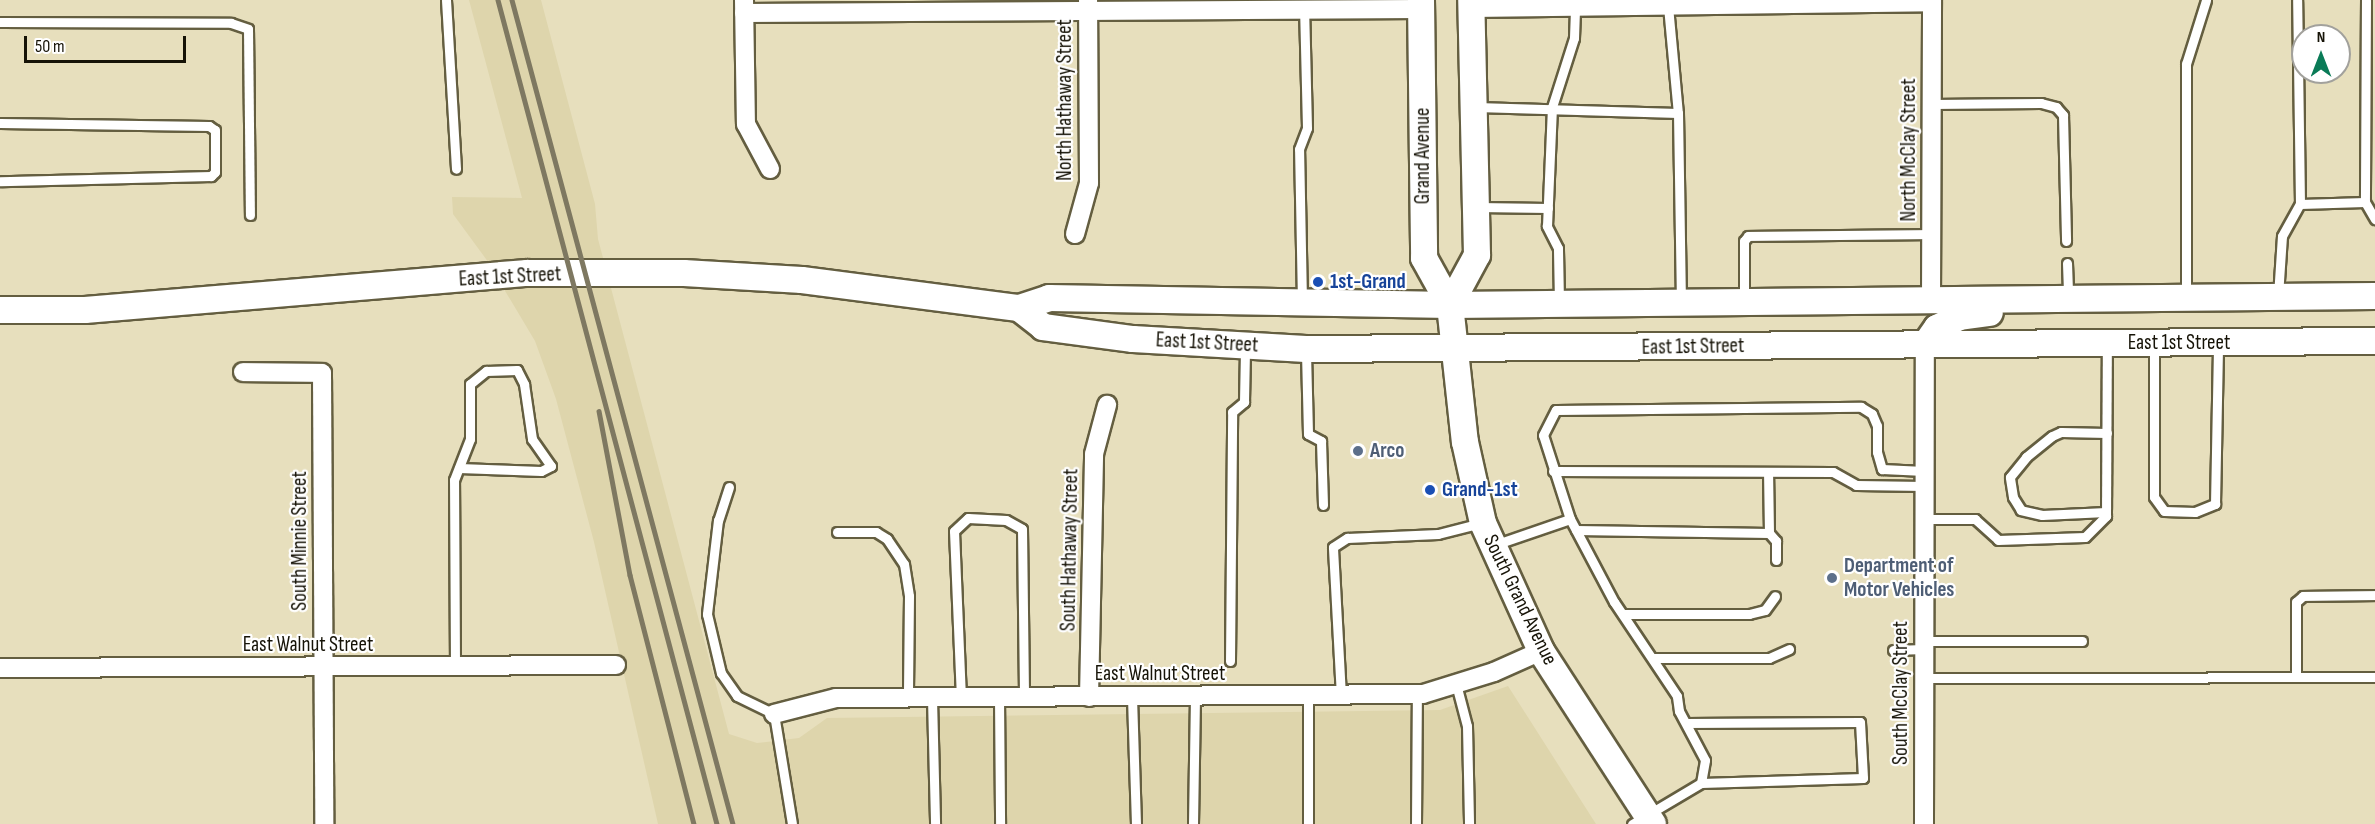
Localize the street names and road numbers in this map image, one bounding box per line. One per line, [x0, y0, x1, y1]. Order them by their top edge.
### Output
street label: North Hathaway Street [1052, 19, 1078, 181]
street label: North McClay Street [1896, 78, 1922, 222]
street label: Grand Avenue [1410, 108, 1436, 204]
street label: East 1st Street [458, 262, 562, 292]
street label: East 1st Street [1155, 328, 1259, 358]
street label: East 1st Street [2128, 330, 2230, 356]
street label: East 1st Street [1641, 334, 1745, 360]
street label: South Hathaway Street [1056, 469, 1084, 631]
street label: South Minnie Street [287, 471, 313, 611]
street label: South Grand Avenue [1478, 531, 1562, 669]
street label: South McClay Street [1888, 621, 1914, 765]
street label: East Walnut Street [243, 632, 373, 658]
street label: East Walnut Street [1095, 661, 1225, 687]

